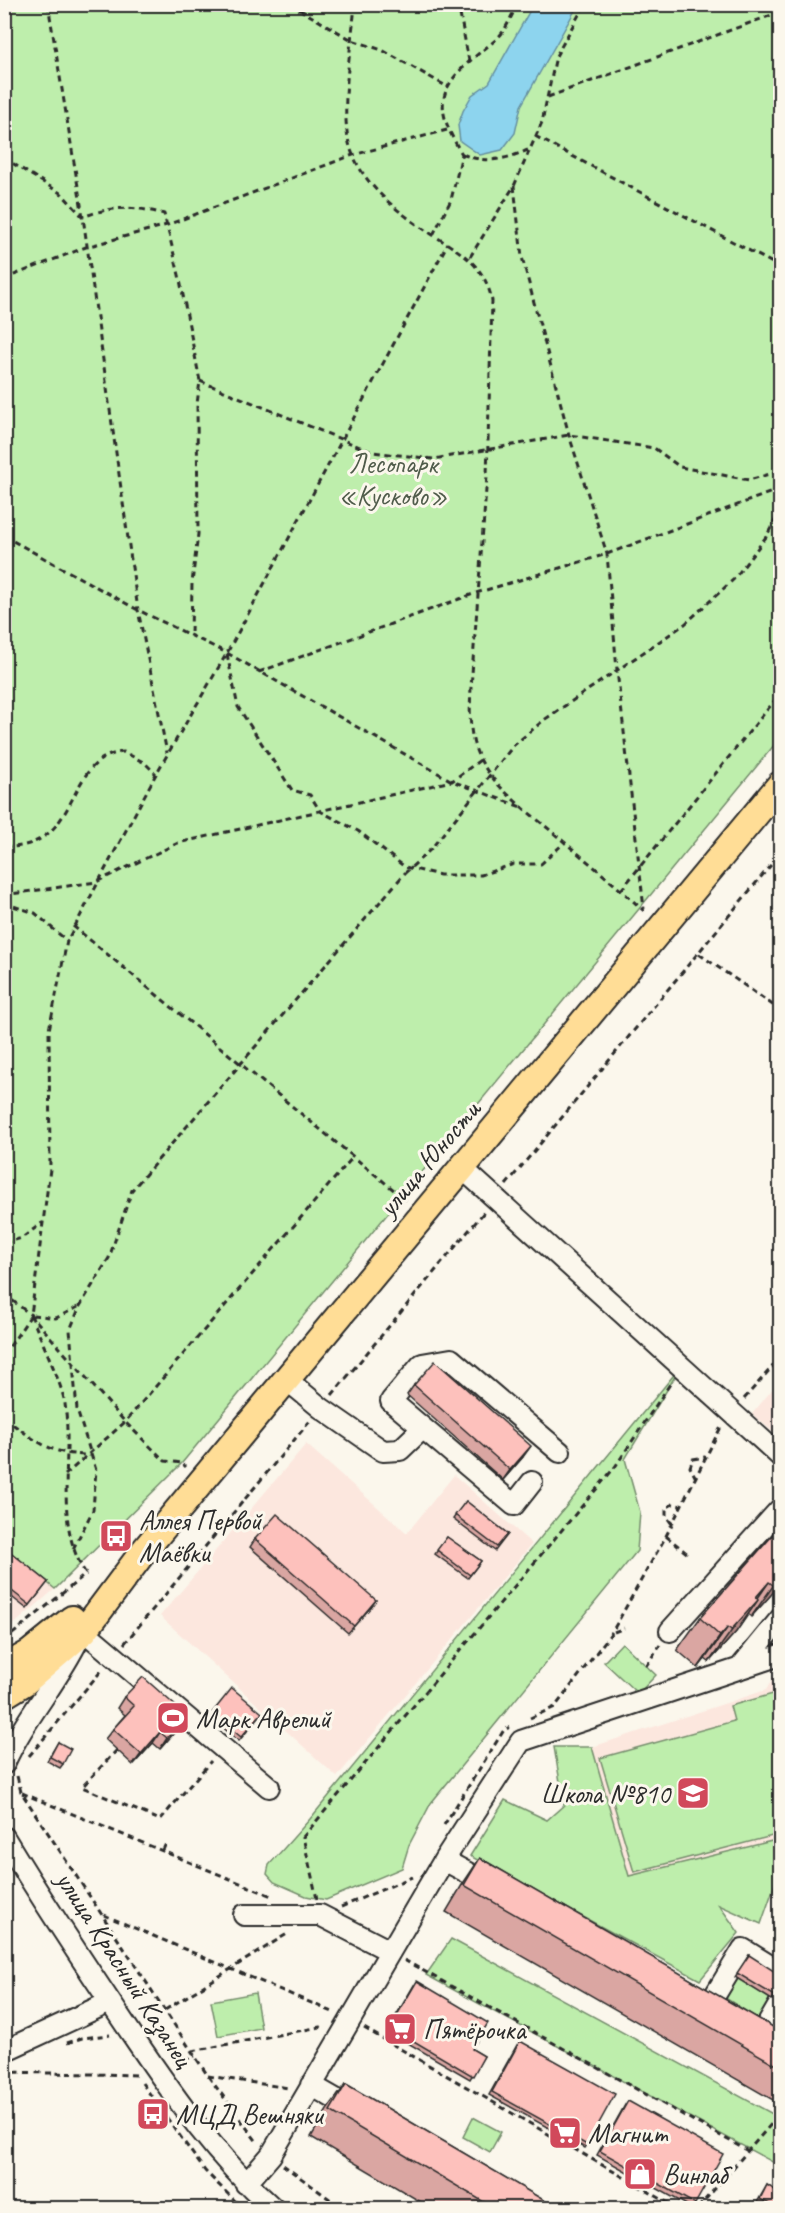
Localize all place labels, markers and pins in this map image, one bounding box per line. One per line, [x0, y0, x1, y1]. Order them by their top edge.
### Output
place label: Аллея Первой Маёвки [139, 1503, 263, 1570]
bus stop icon: Аллея Первой Маёвки [98, 1518, 134, 1554]
sports icon: Марк Аврелий [155, 1700, 191, 1736]
place label: Марк Аврелий [196, 1701, 332, 1736]
school or university icon: Школа №810 [675, 1775, 711, 1811]
place label: Школа №810 [541, 1776, 672, 1811]
supermarket icon: Пятёрочка [382, 2011, 418, 2047]
place label: Пятёрочка [423, 2012, 527, 2047]
bus stop icon: МЦД Вешняки [135, 2096, 171, 2132]
place label: МЦД Вешняки [176, 2097, 325, 2132]
supermarket icon: Магнит [547, 2115, 583, 2151]
place label: Магнит [588, 2116, 669, 2151]
shop icon: Винлаб [622, 2156, 658, 2192]
place label: Винлаб [663, 2157, 733, 2192]

